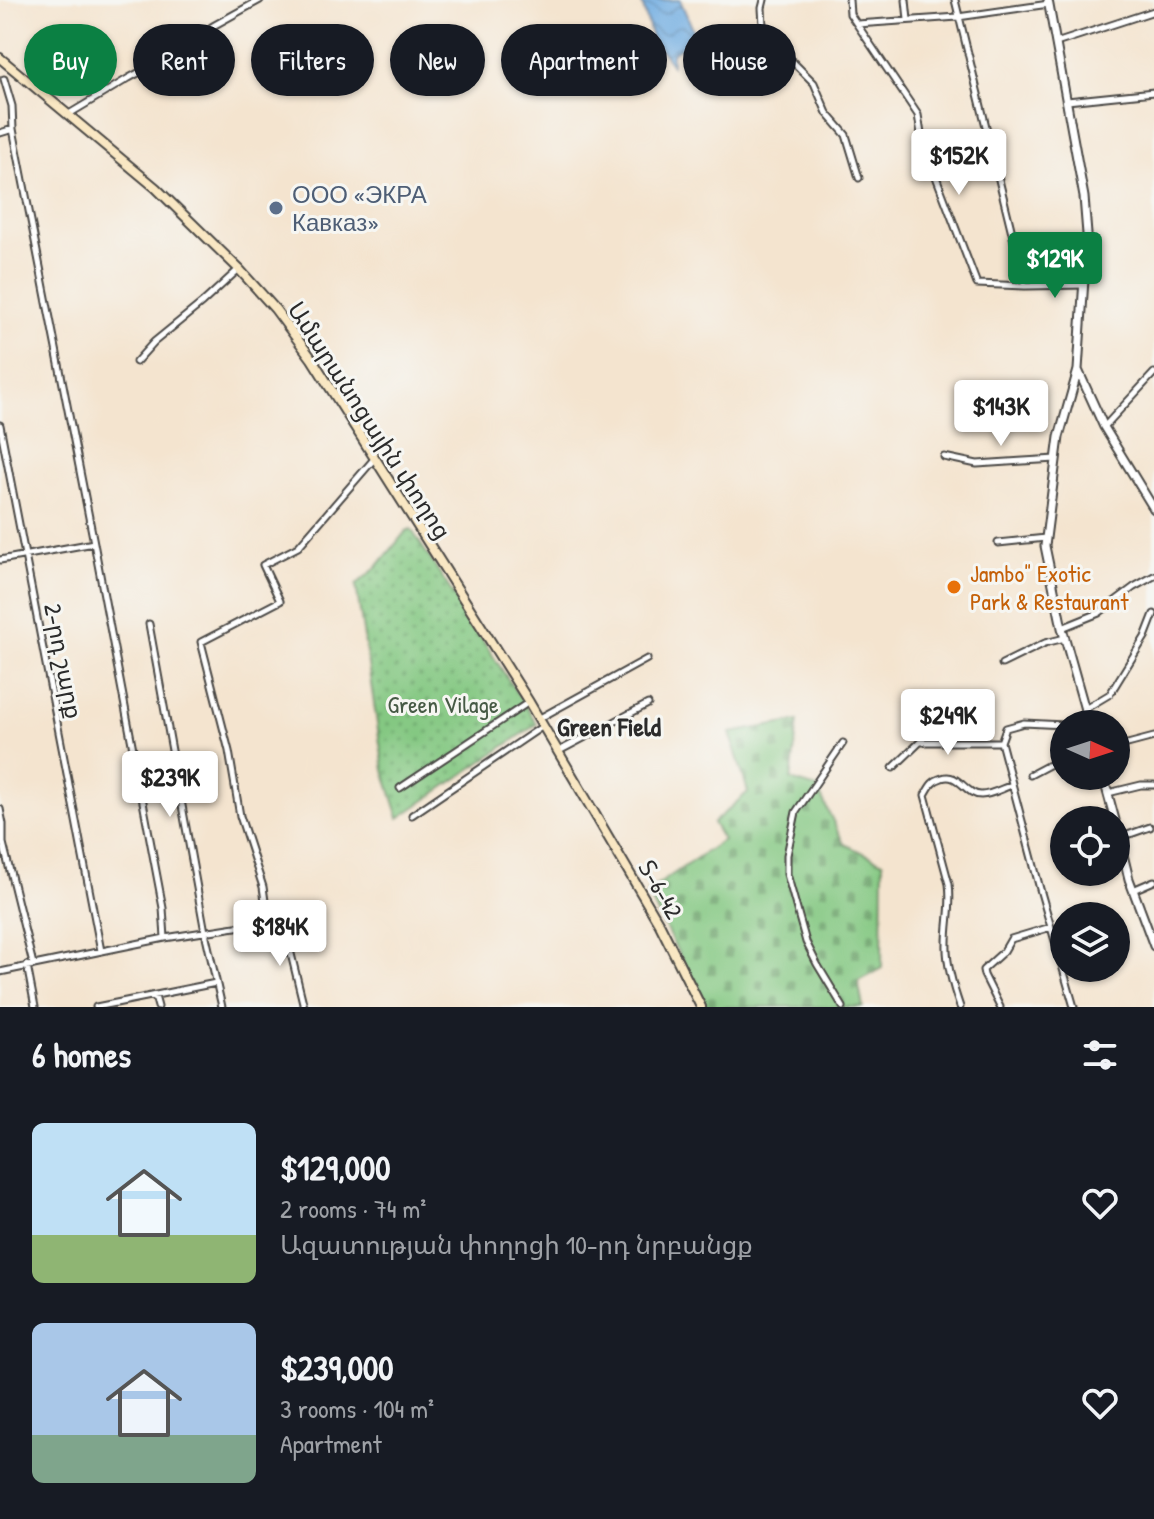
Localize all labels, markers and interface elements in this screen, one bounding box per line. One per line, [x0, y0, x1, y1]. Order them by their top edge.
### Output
chip: Buy [24, 24, 117, 96]
chip: Rent [133, 24, 235, 96]
chip: Filters [251, 24, 374, 96]
chip: New [390, 24, 485, 96]
chip: Apartment [501, 24, 667, 96]
chip: House [683, 24, 796, 96]
pin: $152K [903, 129, 1015, 197]
text: $152K [929, 137, 989, 172]
place label: ООО «ЭКРА Кавказ» [292, 178, 427, 238]
marker: ООО «ЭКРА Кавказ» [267, 199, 285, 217]
pin: $129K [999, 232, 1111, 300]
text: $129K [1026, 240, 1084, 275]
street label: Ամարանոցային փողոց [281, 295, 459, 545]
pin: $143K [945, 380, 1057, 448]
text: $143K [972, 388, 1030, 423]
place label: Jambo" Exotic Park & Restaurant [970, 557, 1129, 617]
marker: Jambo" Exotic Park & Restaurant [945, 578, 963, 596]
street label: 2-րդ շարք [37, 601, 91, 721]
park label: Green Vilage [387, 688, 499, 720]
pin: $249K [892, 689, 1004, 757]
text: $249K [919, 697, 977, 732]
district label: Green Field [557, 709, 662, 744]
north arrow [1050, 710, 1130, 790]
map controls [1050, 710, 1130, 982]
pin: $239K [114, 751, 226, 819]
text: $239K [140, 759, 200, 794]
button: locate [1050, 806, 1130, 886]
street label: Տ-6-42 [631, 854, 691, 924]
pin: $184K [224, 900, 336, 968]
button: layers [1050, 902, 1130, 982]
text: $184K [251, 908, 309, 943]
text: 6 homes [32, 1032, 131, 1078]
icon: filters [1078, 1033, 1122, 1077]
text: $129,000 [280, 1145, 391, 1191]
icon: home [96, 1155, 192, 1251]
icon: heart [1078, 1181, 1122, 1225]
text: 2 rooms · 74 m² [280, 1191, 426, 1226]
text: Ազատության փողոցի 10-րդ նրբանցք [280, 1227, 753, 1262]
text: $239,000 [280, 1345, 393, 1391]
icon: home [96, 1355, 192, 1451]
icon: heart [1078, 1381, 1122, 1425]
text: 3 rooms · 104 m² [280, 1391, 434, 1426]
text: Apartment [280, 1426, 382, 1461]

